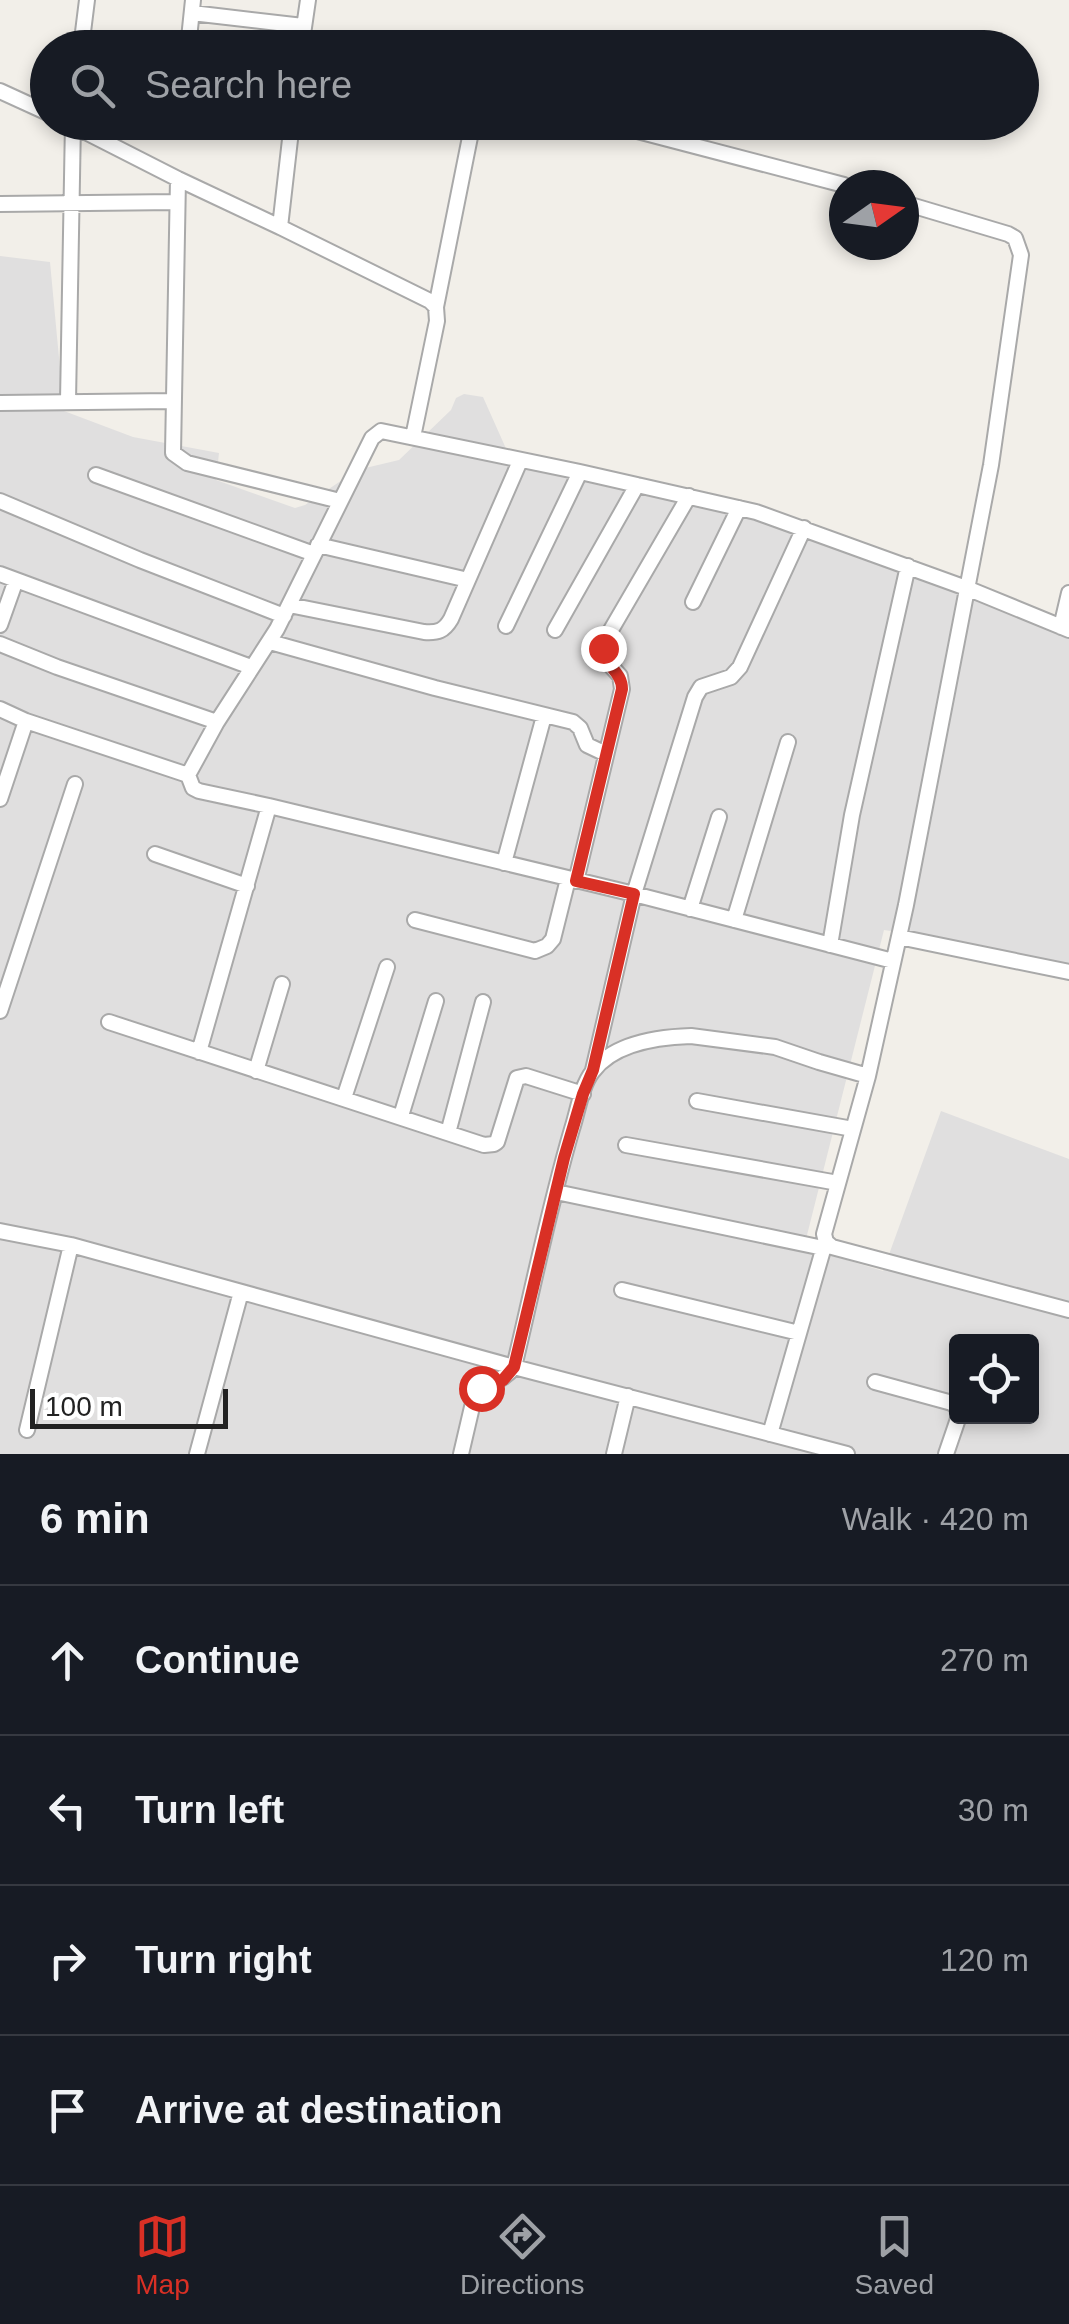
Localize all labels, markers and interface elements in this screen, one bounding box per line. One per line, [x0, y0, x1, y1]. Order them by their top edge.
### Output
search box [30, 30, 1039, 140]
icon: search [65, 58, 120, 113]
text: Search here [145, 64, 352, 106]
north arrow [829, 170, 919, 260]
route end [581, 626, 627, 672]
map controls [949, 1334, 1039, 1424]
button: locate [949, 1334, 1039, 1424]
route start [459, 1366, 505, 1412]
scale bar [30, 1384, 228, 1428]
text: 100 m [45, 1391, 123, 1422]
text: 6 min [40, 1495, 150, 1542]
text: Walk · 420 m [842, 1501, 1029, 1537]
icon: ahead [40, 1633, 95, 1688]
text: Continue [135, 1639, 300, 1681]
text: 270 m [940, 1642, 1029, 1678]
icon: left [40, 1783, 95, 1838]
text: Turn left [135, 1789, 284, 1831]
text: 30 m [958, 1792, 1029, 1828]
icon: right [40, 1933, 95, 1988]
text: Turn right [135, 1939, 312, 1981]
text: 120 m [940, 1942, 1029, 1978]
icon: arrive [40, 2083, 95, 2138]
text: Arrive at destination [135, 2089, 502, 2131]
tab: Map [135, 2209, 190, 2301]
tab: Directions [460, 2209, 585, 2301]
tab: Saved [855, 2209, 934, 2301]

